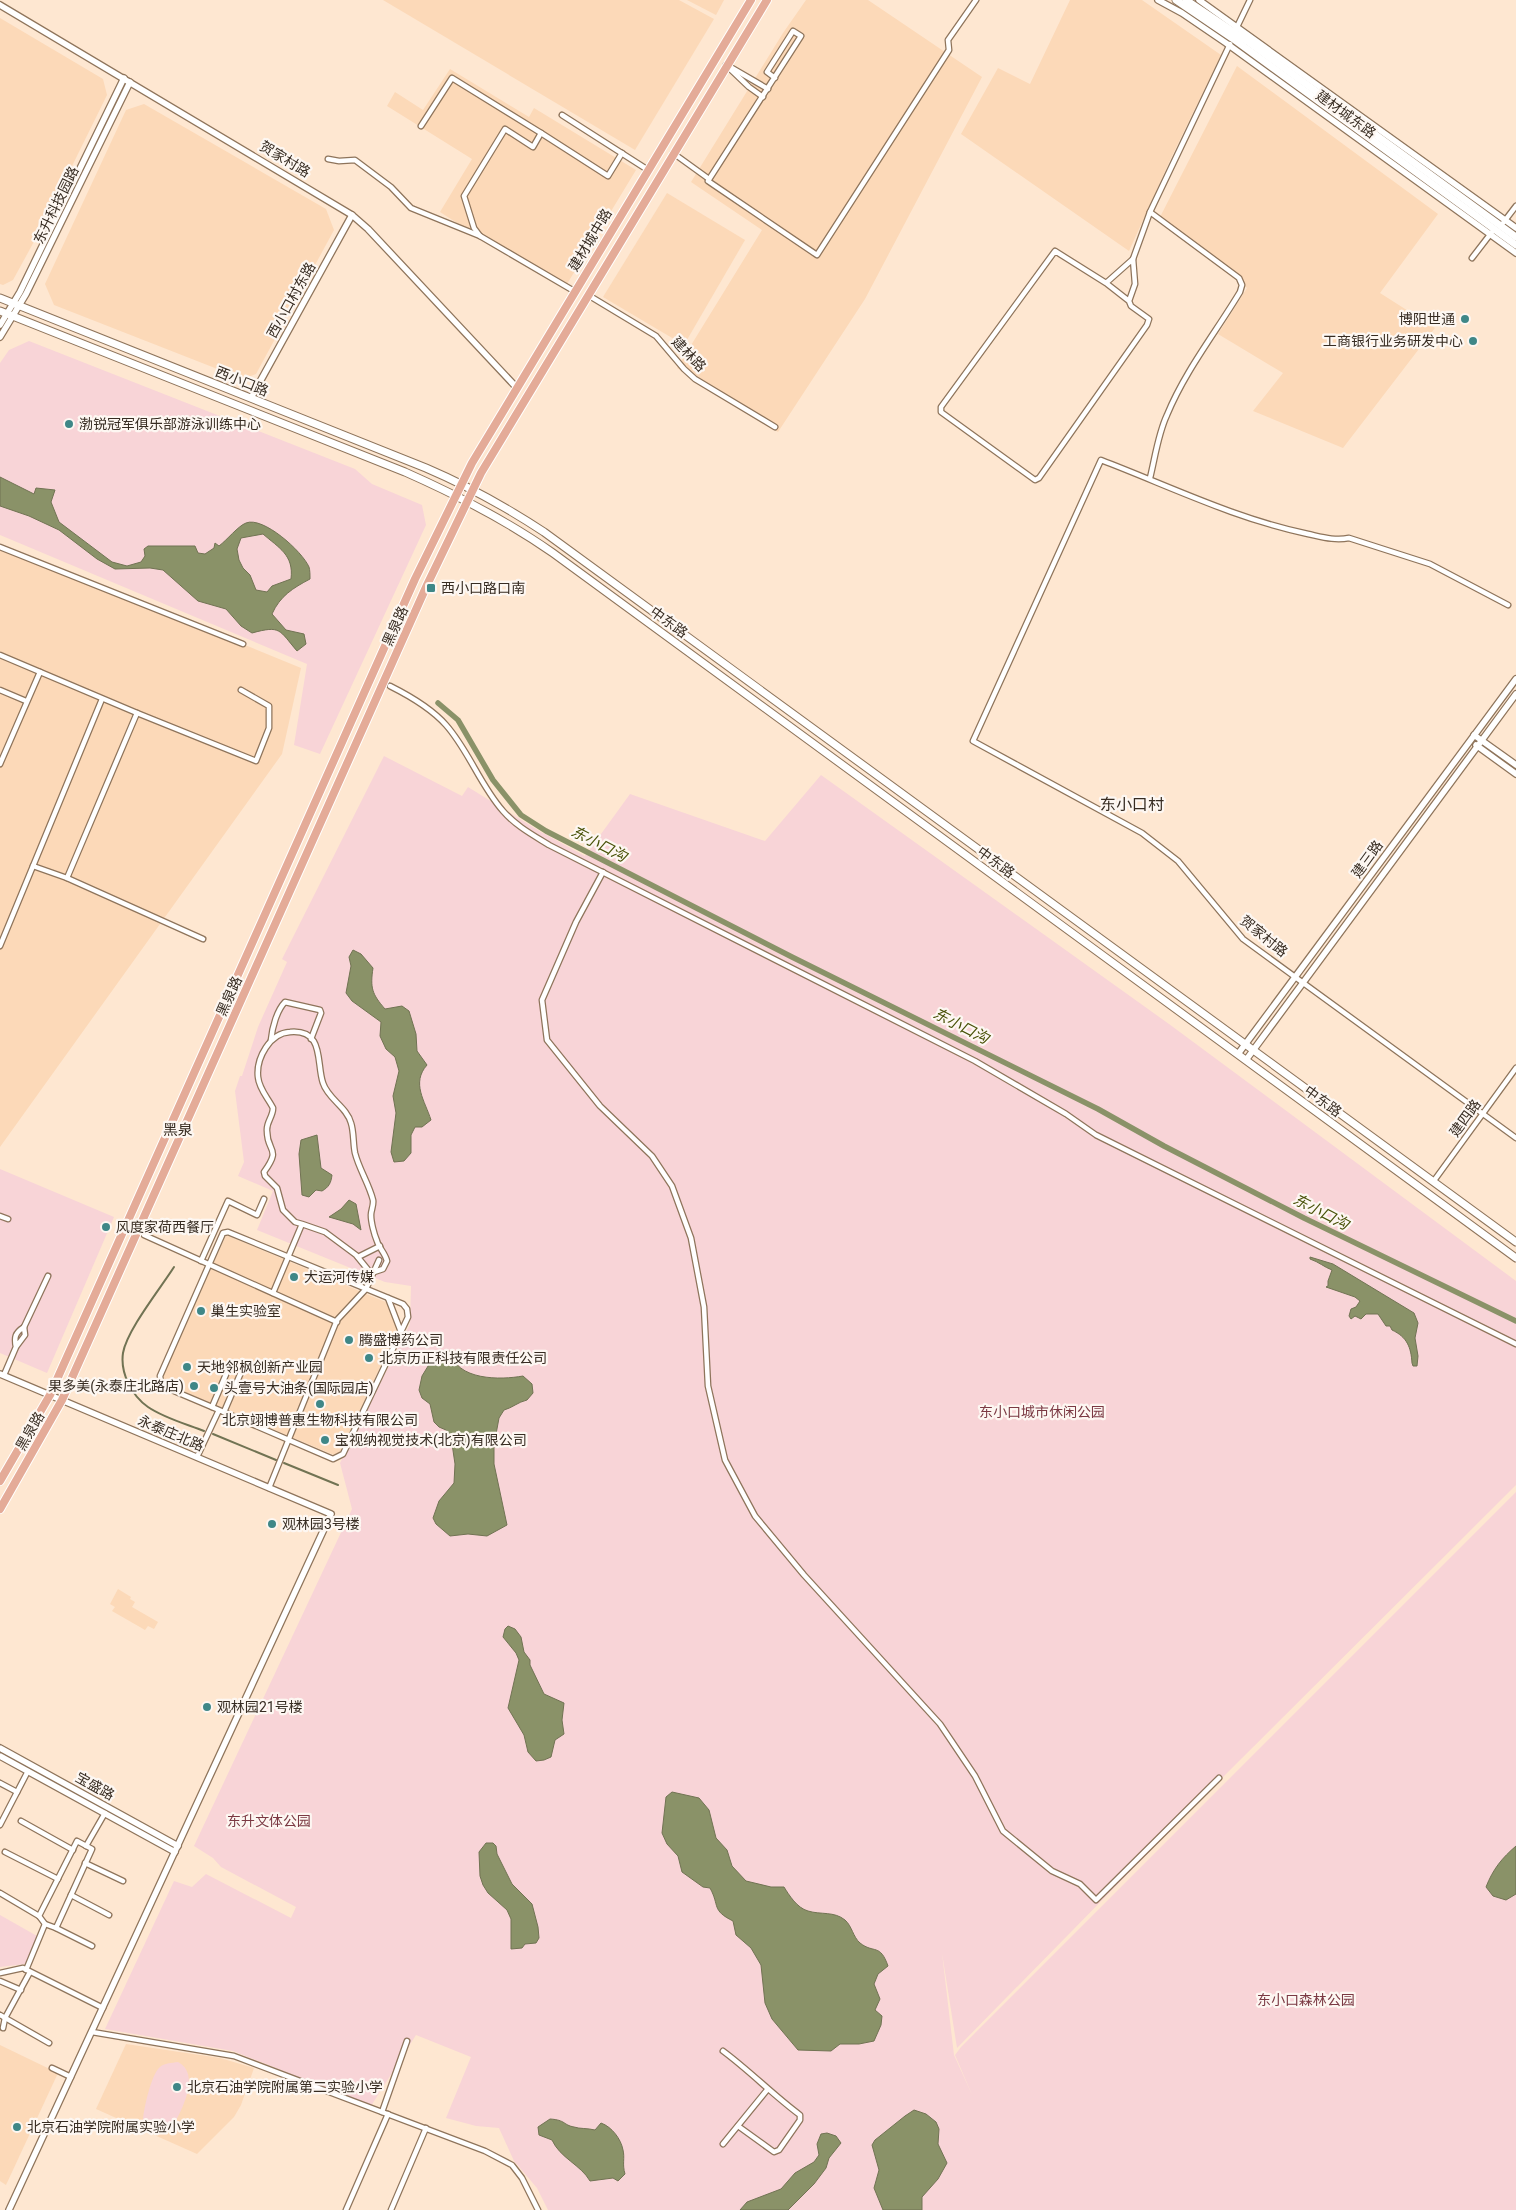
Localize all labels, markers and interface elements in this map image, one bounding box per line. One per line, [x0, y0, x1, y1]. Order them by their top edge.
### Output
street label: 建材城东路 [1313, 87, 1379, 141]
street label: 贺家村路 [257, 138, 313, 180]
street label: 东升科技园路 [30, 164, 82, 246]
street label: 建材城中路 [565, 206, 615, 274]
street label: 西小口村东路 [264, 259, 318, 341]
place label: 博阳世通 [1399, 311, 1455, 327]
marker: 博阳世通 [1459, 313, 1471, 325]
street label: 建林路 [669, 333, 709, 375]
place label: 工商银行业务研发中心 [1323, 333, 1463, 349]
marker: 工商银行业务研发中心 [1467, 335, 1479, 347]
street label: 西小口路 [213, 363, 271, 399]
place label: 渤锐冠军俱乐部游泳训练中心 [79, 416, 261, 432]
marker: 渤锐冠军俱乐部游泳训练中心 [63, 418, 75, 430]
place label: 西小口路口南 [441, 580, 525, 596]
marker: 西小口路口南 [425, 582, 437, 594]
street label: 中东路 [647, 603, 691, 641]
street label: 黑泉路 [379, 604, 411, 648]
district label: 东小口村 [1100, 795, 1164, 814]
water label: 东小口沟 [568, 822, 632, 867]
street label: 建三路 [1348, 837, 1386, 881]
street label: 中东路 [974, 843, 1018, 881]
street label: 贺家村路 [1237, 912, 1291, 960]
street label: 黑泉路 [213, 974, 245, 1018]
water label: 东小口沟 [930, 1004, 994, 1049]
street label: 中东路 [1301, 1082, 1345, 1120]
street label: 建四路 [1446, 1096, 1484, 1140]
district label: 黑泉 [163, 1121, 193, 1139]
water label: 东小口沟 [1290, 1190, 1354, 1235]
place label: 风度家荷西餐厅 [116, 1219, 214, 1235]
marker: 风度家荷西餐厅 [100, 1221, 112, 1233]
place label: 大运河传媒 [304, 1269, 374, 1285]
marker: 大运河传媒 [288, 1271, 300, 1283]
place label: 巢生实验室 [211, 1303, 281, 1319]
marker: 巢生实验室 [195, 1305, 207, 1317]
place label: 腾盛博药公司 [359, 1332, 443, 1348]
marker: 腾盛博药公司 [343, 1334, 355, 1346]
place label: 北京历正科技有限责任公司 [379, 1350, 547, 1366]
marker: 北京历正科技有限责任公司 [363, 1352, 375, 1364]
place label: 天地邻枫创新产业园 [197, 1359, 323, 1375]
marker: 天地邻枫创新产业园 [181, 1361, 193, 1373]
place label: 果多美(永泰庄北路店) [48, 1378, 184, 1395]
marker: 果多美(永泰庄北路店) [188, 1380, 200, 1392]
place label: 头壹号大油条(国际园店) [224, 1380, 374, 1397]
marker: 头壹号大油条(国际园店) [208, 1382, 220, 1394]
marker: 北京翊博普惠生物科技有限公司 [314, 1398, 326, 1410]
park label: 东小口城市休闲公园 [979, 1404, 1105, 1420]
street label: 黑泉路 [13, 1409, 47, 1453]
street label: 永泰庄北路 [136, 1412, 206, 1454]
place label: 北京翊博普惠生物科技有限公司 [222, 1412, 418, 1428]
place label: 宝视纳视觉技术(北京)有限公司 [335, 1432, 527, 1449]
marker: 宝视纳视觉技术(北京)有限公司 [319, 1434, 331, 1446]
place label: 观林园3号楼 [282, 1516, 360, 1532]
marker: 观林园3号楼 [266, 1518, 278, 1530]
place label: 观林园21号楼 [217, 1699, 303, 1715]
marker: 观林园21号楼 [201, 1701, 213, 1713]
street label: 宝盛路 [73, 1769, 117, 1803]
park label: 东升文体公园 [227, 1813, 311, 1829]
park label: 东小口森林公园 [1257, 1992, 1355, 2008]
place label: 北京石油学院附属第二实验小学 [187, 2079, 383, 2095]
marker: 北京石油学院附属第二实验小学 [171, 2081, 183, 2093]
place label: 北京石油学院附属实验小学 [27, 2119, 195, 2135]
marker: 北京石油学院附属实验小学 [11, 2121, 23, 2133]

